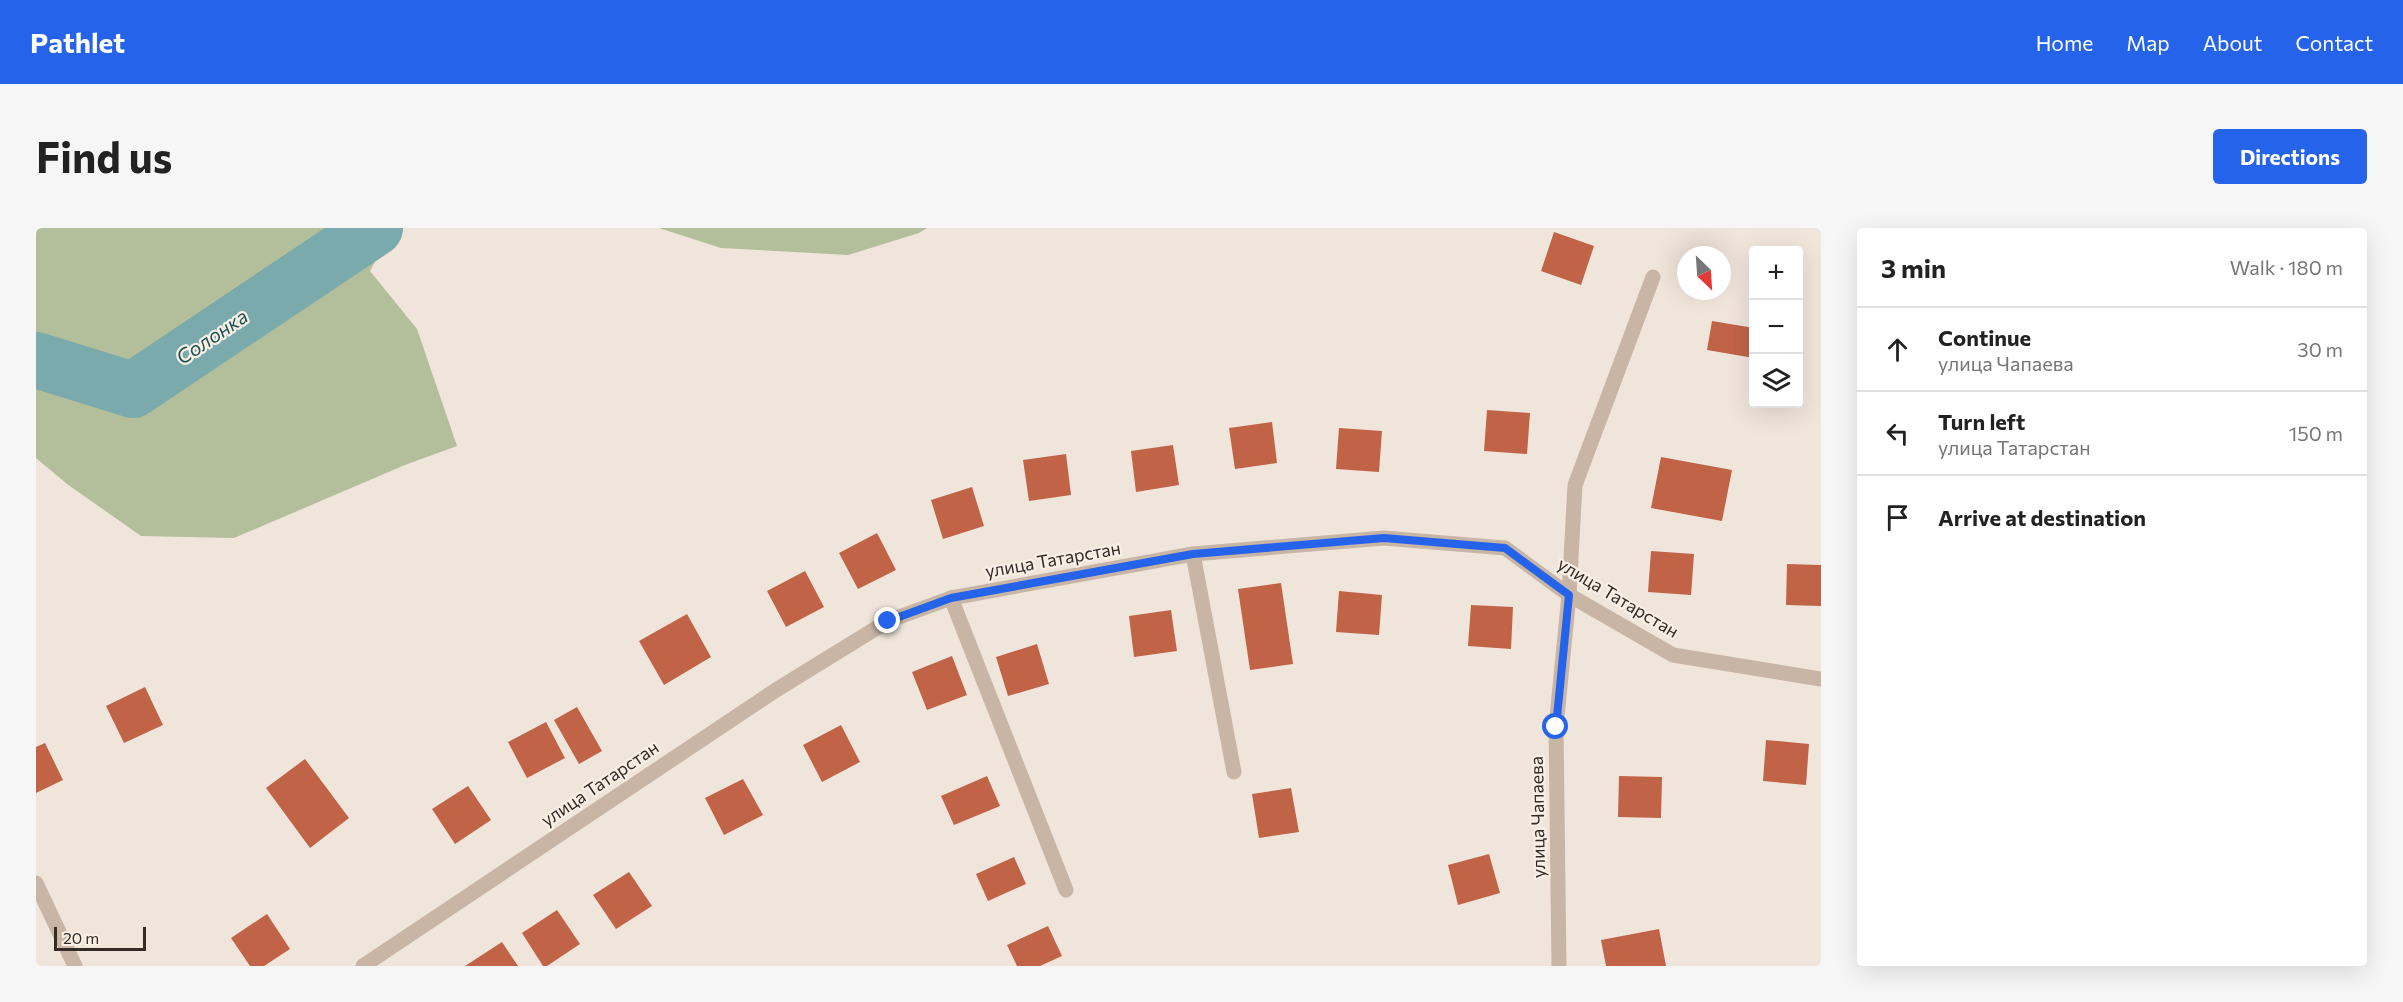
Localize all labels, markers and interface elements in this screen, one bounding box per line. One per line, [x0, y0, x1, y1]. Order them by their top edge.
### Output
text: Pathlet [30, 25, 125, 59]
text: Home [2036, 30, 2093, 55]
text: Map [2126, 30, 2170, 55]
text: About [2203, 30, 2262, 55]
text: Contact [2295, 30, 2373, 55]
button: Directions [2213, 129, 2367, 184]
text: Find us [36, 130, 172, 182]
north arrow [1677, 246, 1731, 300]
map controls [1749, 246, 1803, 408]
button: + [1749, 246, 1803, 300]
text: 3 min [1881, 252, 1946, 283]
text: Walk · 180 m [2230, 255, 2343, 279]
button: − [1749, 300, 1803, 354]
water label: Солонка [171, 303, 252, 369]
text: Continue [1938, 324, 2031, 351]
icon: ahead [1881, 333, 1914, 366]
text: 30 m [2297, 337, 2343, 361]
text: улица Чапаева [1938, 351, 2074, 375]
button: layers [1749, 354, 1803, 408]
text: Turn left [1938, 408, 2025, 435]
icon: left [1881, 417, 1914, 450]
text: 150 m [2289, 421, 2343, 445]
text: улица Татарстан [1938, 435, 2091, 459]
icon: arrive [1881, 501, 1914, 534]
text: Arrive at destination [1938, 504, 2146, 531]
street label: улица Татарстан [983, 536, 1122, 582]
street label: улица Татарстан [1554, 552, 1683, 642]
route end [874, 607, 900, 633]
route start [1542, 713, 1568, 739]
street label: улица Татарстан [536, 736, 662, 831]
street label: улица Чапаева [1525, 756, 1549, 878]
scale bar [54, 924, 146, 952]
text: 20 m [63, 928, 99, 947]

